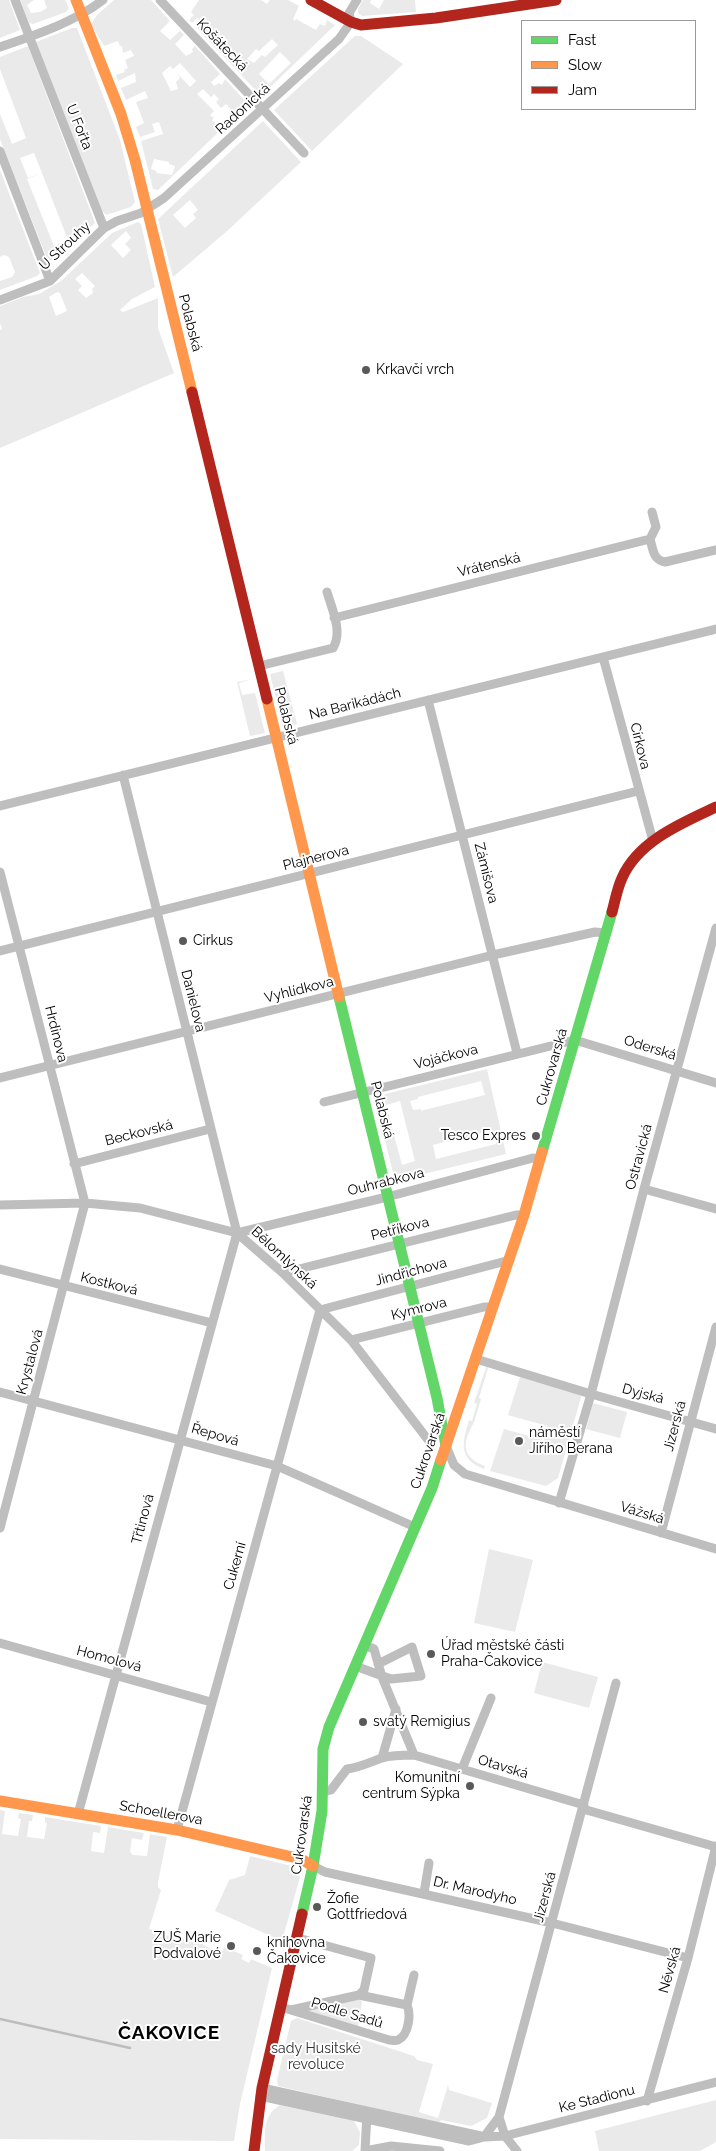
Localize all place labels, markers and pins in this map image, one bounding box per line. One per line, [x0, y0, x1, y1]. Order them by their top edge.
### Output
place label: Krkavčí vrch [376, 362, 454, 378]
marker: Krkavčí vrch [360, 364, 372, 376]
place label: Cirkus [193, 933, 233, 949]
marker: Cirkus [177, 935, 189, 947]
place label: Tesco Expres [441, 1128, 526, 1144]
marker: Tesco Expres [530, 1130, 542, 1142]
place label: náměstí Jiřího Berana [529, 1425, 613, 1458]
marker: náměstí Jiřího Berana [513, 1435, 525, 1447]
place label: Úřad městské části Praha-Čakovice [441, 1638, 564, 1670]
marker: Úřad městské části Praha-Čakovice [425, 1648, 437, 1660]
place label: svatý Remigius [373, 1714, 470, 1730]
marker: svatý Remigius [357, 1716, 369, 1728]
place label: Komunitní centrum Sýpka [362, 1770, 460, 1802]
marker: Komunitní centrum Sýpka [464, 1780, 476, 1792]
place label: Žofie Gottfriedová [327, 1891, 407, 1924]
marker: Žofie Gottfriedová [311, 1901, 323, 1913]
place label: ZUŠ Marie Podvalové [153, 1930, 221, 1962]
place label: knihovna Čakovice [267, 1935, 326, 1968]
marker: ZUŠ Marie Podvalové [225, 1940, 237, 1952]
marker: knihovna Čakovice [251, 1945, 263, 1957]

